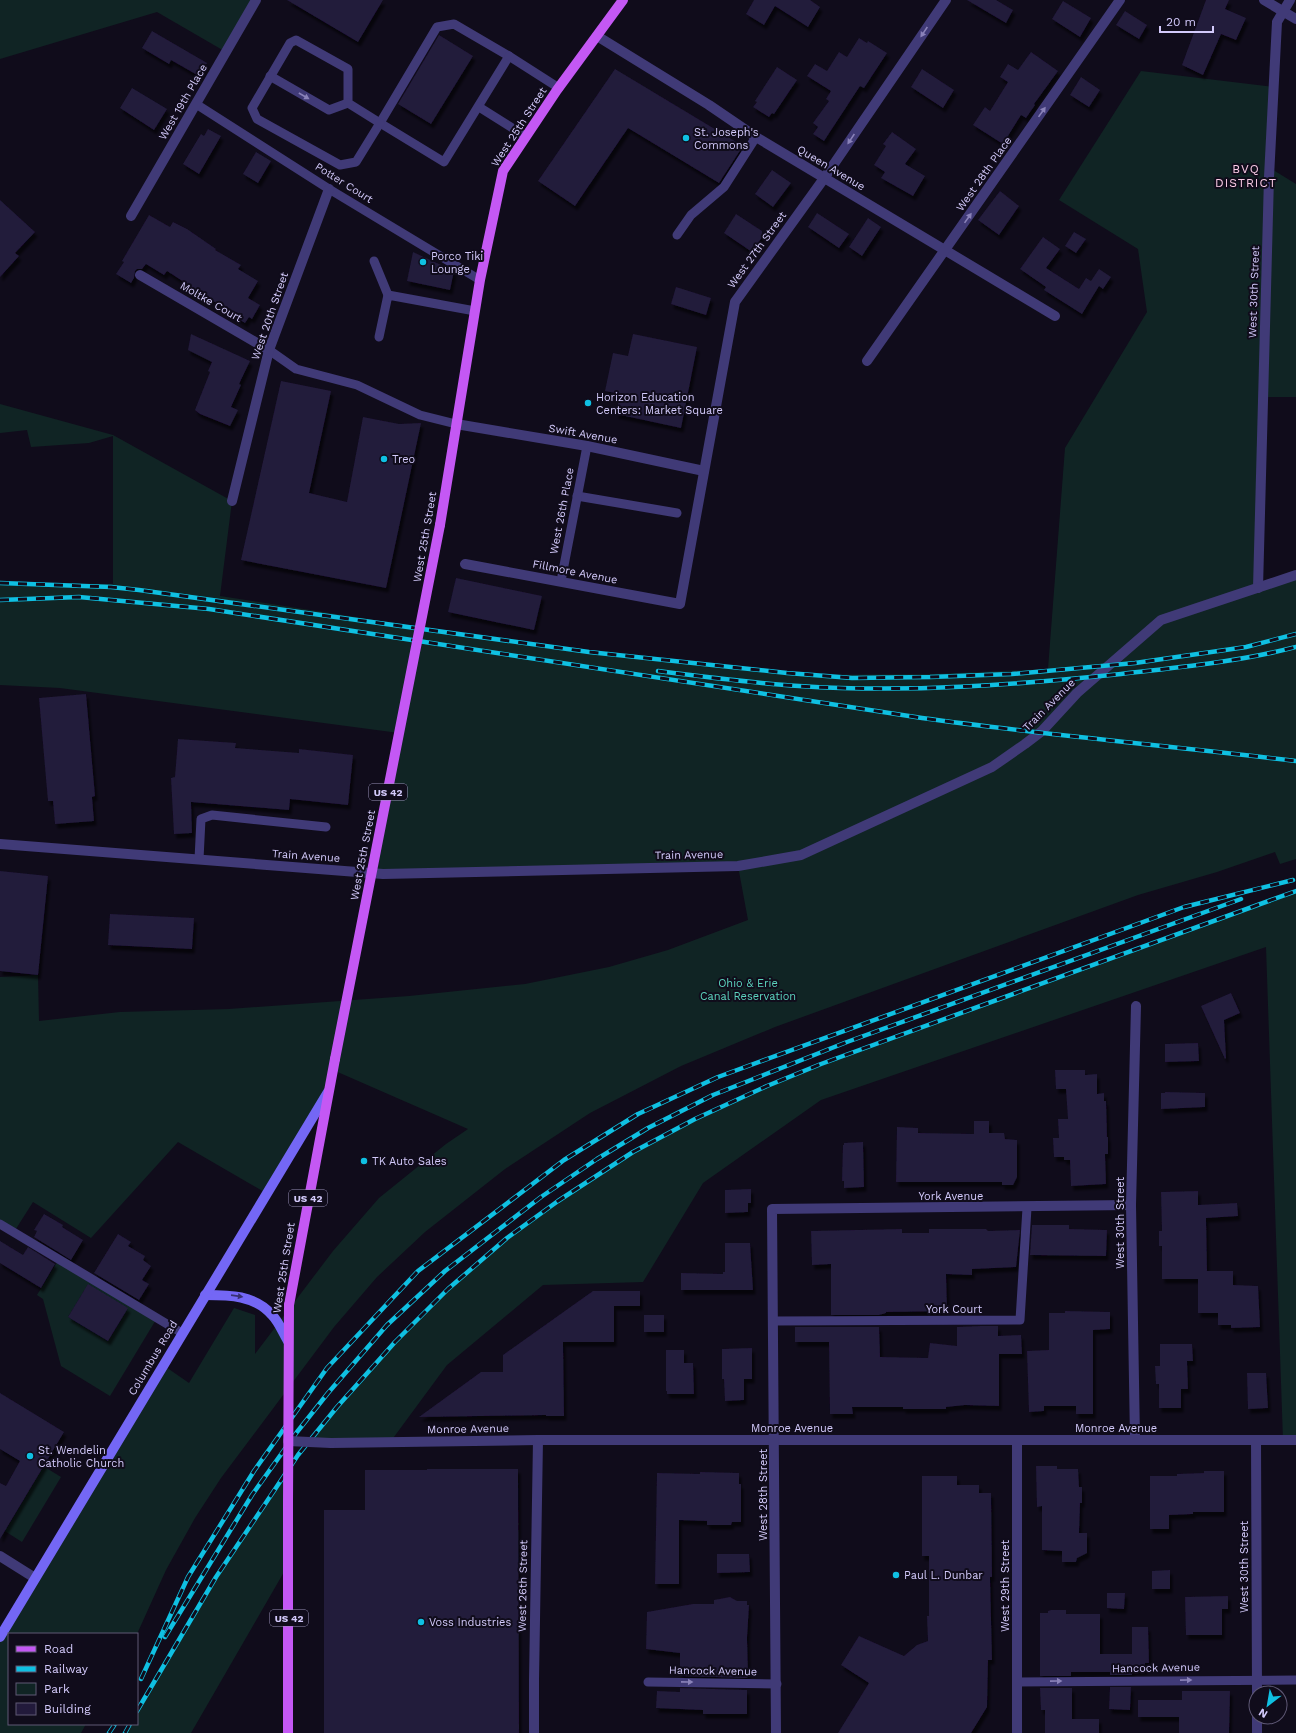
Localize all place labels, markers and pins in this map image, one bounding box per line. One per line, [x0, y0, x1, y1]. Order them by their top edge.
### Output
place label: St. Joseph's Commons [694, 126, 759, 152]
marker: St. Joseph's Commons [681, 133, 691, 143]
place label: Porco Tiki Lounge [431, 250, 483, 276]
marker: Porco Tiki Lounge [418, 257, 428, 267]
place label: Horizon Education Centers: Market Square [596, 391, 723, 417]
marker: Horizon Education Centers: Market Square [583, 398, 593, 408]
place label: Treo [392, 453, 415, 466]
marker: Treo [379, 454, 389, 464]
place label: TK Auto Sales [372, 1155, 447, 1168]
marker: TK Auto Sales [359, 1156, 369, 1166]
place label: St. Wendelin Catholic Church [38, 1444, 124, 1470]
marker: St. Wendelin Catholic Church [25, 1451, 35, 1461]
place label: Paul L. Dunbar [904, 1569, 983, 1582]
marker: Paul L. Dunbar [891, 1570, 901, 1580]
place label: Voss Industries [429, 1616, 511, 1629]
marker: Voss Industries [416, 1617, 426, 1627]

